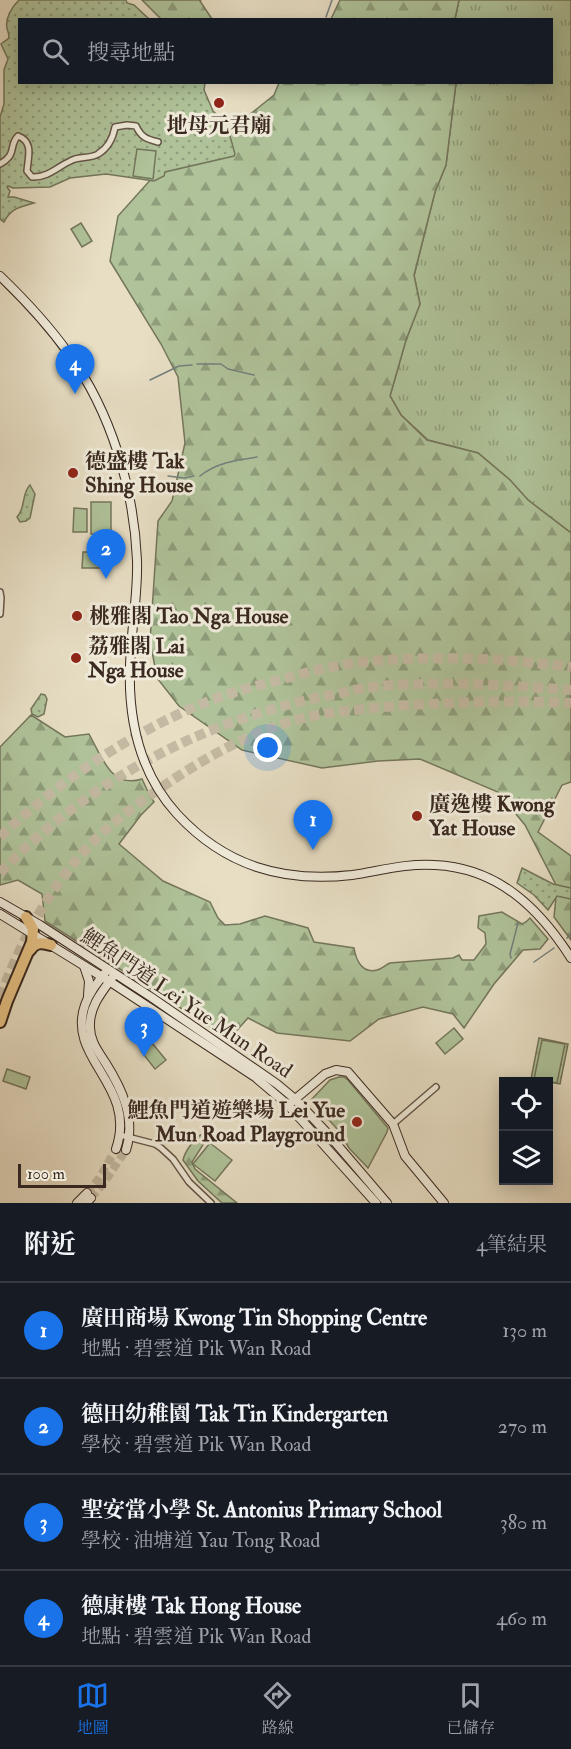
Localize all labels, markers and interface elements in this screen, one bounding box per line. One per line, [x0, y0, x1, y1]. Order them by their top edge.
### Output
search box [18, 18, 553, 84]
icon: search [39, 35, 72, 68]
text: 搜尋地點 [87, 39, 175, 67]
marker: 地母元君廟 [212, 96, 226, 110]
place label: 地母元君廟 [167, 112, 272, 139]
pin: 4 [56, 344, 94, 394]
place label: 德盛樓 Tak Shing House [85, 448, 193, 499]
marker: 德盛樓 Tak Shing House [66, 466, 80, 480]
pin: 2 [86, 530, 126, 579]
place label: 桃雅閣 Tao Nga House [89, 603, 289, 630]
marker: 桃雅閣 Tao Nga House [70, 609, 84, 623]
place label: 荔雅閣 Lai Nga House [87, 633, 185, 684]
marker: 荔雅閣 Lai Nga House [69, 651, 83, 665]
your location [253, 733, 282, 762]
place label: 廣逸樓 Kwong Yat House [428, 791, 555, 842]
pin: 1 [294, 800, 332, 850]
marker: 廣逸樓 Kwong Yat House [410, 809, 424, 823]
street label: 鯉魚門道 Lei Yue Mun Road [76, 923, 298, 1085]
pin: 3 [124, 1008, 164, 1057]
map controls [499, 1077, 553, 1185]
button: locate [499, 1077, 553, 1131]
place label: 鯉魚門道遊樂場 Lei Yue Mun Road Playground [127, 1097, 346, 1148]
marker: 鯉魚門道遊樂場 Lei Yue Mun Road Playground [350, 1115, 364, 1129]
button: layers [499, 1131, 553, 1185]
scale bar [18, 1161, 106, 1188]
text: 100 m [27, 1164, 65, 1184]
text: 附近 [24, 1229, 76, 1261]
text: 4筆結果 [476, 1232, 547, 1257]
text: 廣田商場 Kwong Tin Shopping Centre [81, 1304, 427, 1332]
text: 1 [40, 1318, 47, 1343]
text: 130 m [502, 1318, 547, 1343]
text: 地點 · 碧雲道 Pik Wan Road [81, 1336, 311, 1361]
text: 德田幼稚園 Tak Tin Kindergarten [81, 1400, 388, 1428]
text: 2 [38, 1414, 49, 1439]
text: 270 m [498, 1414, 547, 1439]
text: 學校 · 碧雲道 Pik Wan Road [81, 1432, 311, 1457]
text: 聖安當小學 St. Antonius Primary School [81, 1496, 442, 1524]
text: 3 [40, 1510, 47, 1535]
text: 380 m [500, 1510, 547, 1535]
text: 學校 · 油塘道 Yau Tong Road [81, 1528, 320, 1553]
text: 德康樓 Tak Hong House [81, 1592, 301, 1620]
text: 4 [38, 1606, 49, 1631]
text: 460 m [496, 1606, 547, 1631]
text: 地點 · 碧雲道 Pik Wan Road [81, 1624, 311, 1649]
tab: 地圖 [76, 1679, 109, 1738]
tab: 路線 [261, 1679, 294, 1738]
tab: 已儲存 [447, 1679, 495, 1738]

